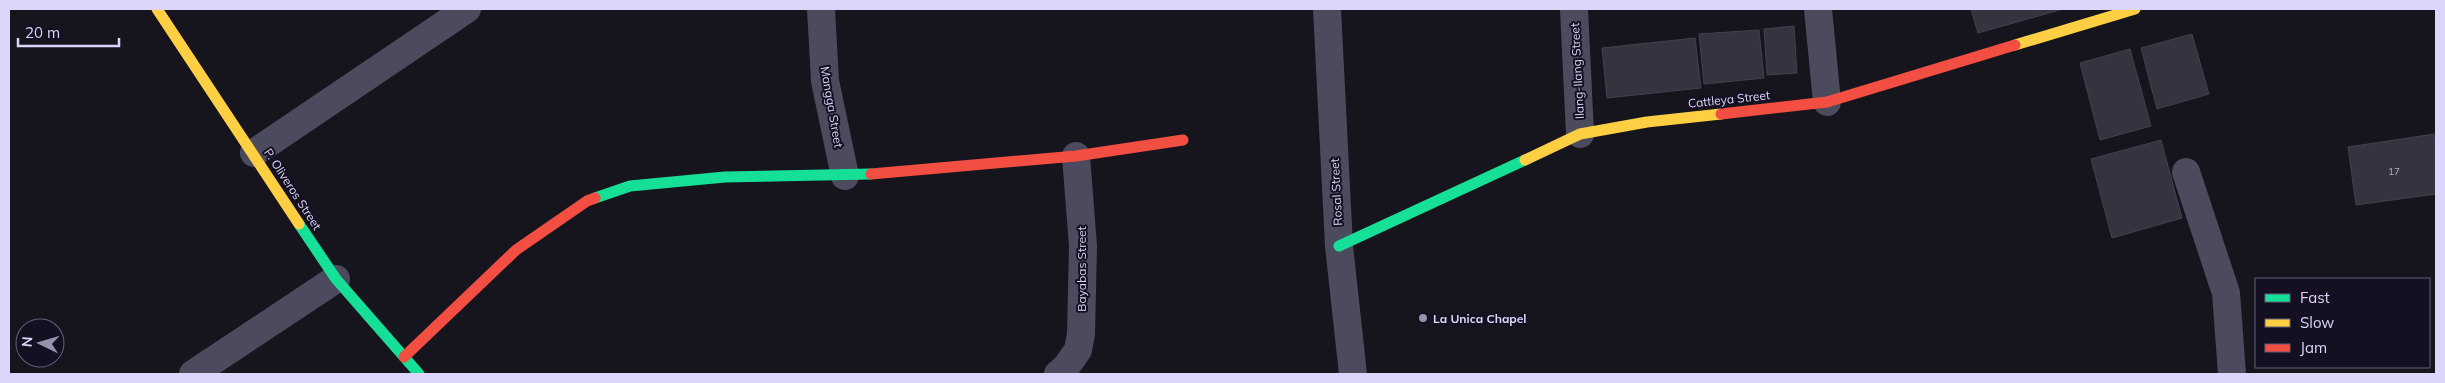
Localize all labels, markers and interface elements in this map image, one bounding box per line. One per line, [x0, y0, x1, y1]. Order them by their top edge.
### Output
scale bar [18, 15, 119, 47]
text: 20 m [25, 23, 60, 42]
street label: Ilang-Ilang Street [1567, 23, 1587, 119]
street label: Mangga Street [817, 65, 847, 149]
street label: Cattleya Street [1687, 87, 1771, 111]
street label: P. Oliveros Street [261, 145, 325, 233]
street label: Rosal Street [1327, 158, 1345, 226]
house number: 17 [2388, 165, 2400, 178]
street label: Bayabas Street [1074, 226, 1089, 312]
legend [2255, 278, 2430, 368]
text: Fast [2300, 288, 2330, 307]
place label: La Unica Chapel [1433, 311, 1526, 326]
marker: La Unica Chapel [1417, 312, 1429, 324]
text: Slow [2300, 313, 2334, 332]
north arrow [15, 318, 65, 368]
text: N [18, 336, 36, 348]
text: Jam [2300, 338, 2327, 357]

